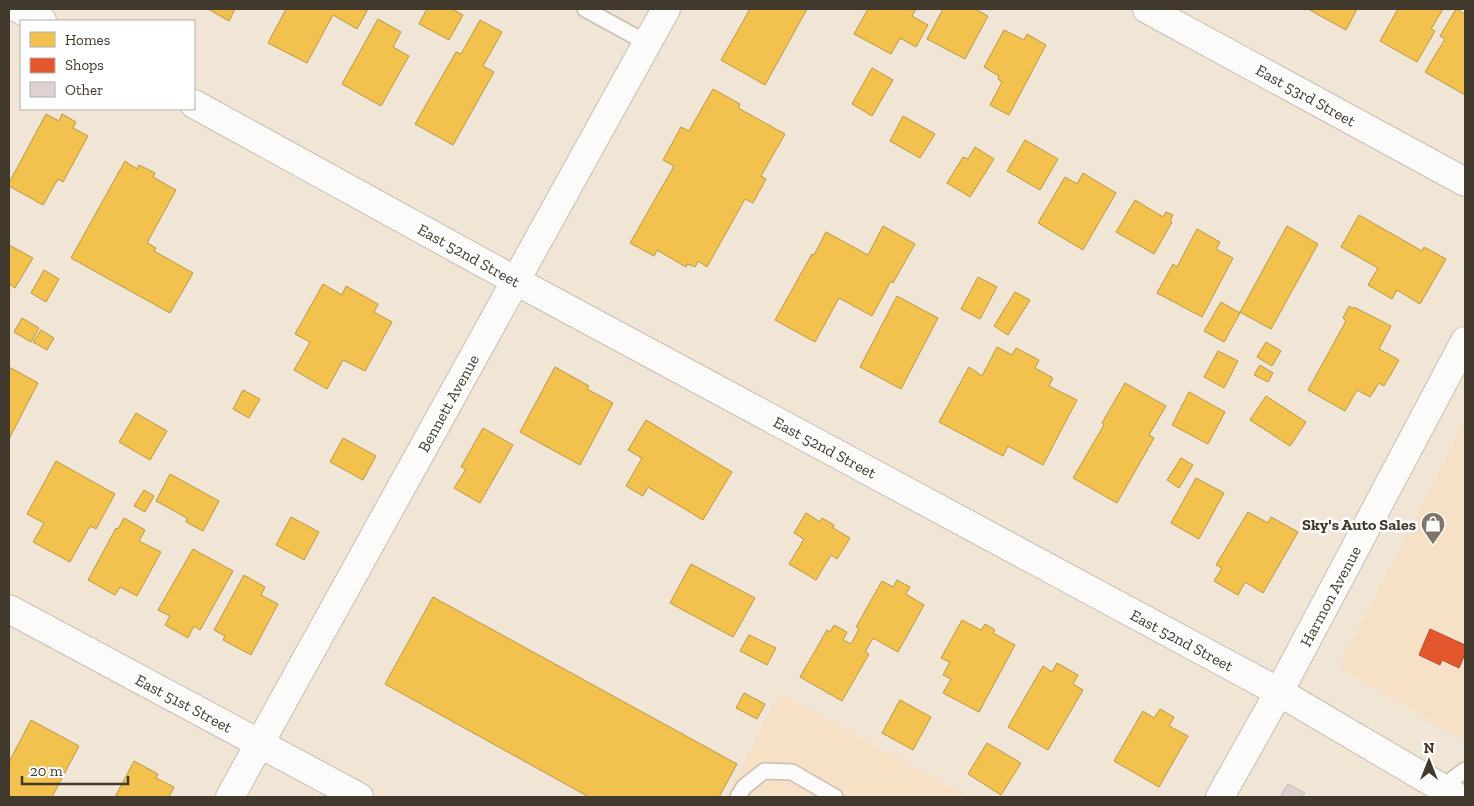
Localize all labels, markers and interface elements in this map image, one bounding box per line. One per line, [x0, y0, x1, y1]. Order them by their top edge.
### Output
legend [20, 20, 195, 110]
text: Homes [65, 31, 110, 49]
text: Shops [65, 56, 104, 74]
street label: East 53rd Street [1253, 60, 1359, 131]
text: Other [65, 81, 103, 99]
street label: East 52nd Street [414, 220, 523, 291]
street label: Bennett Avenue [414, 351, 483, 455]
street label: East 52nd Street [770, 412, 880, 483]
shop icon: Sky's Auto Sales [1420, 511, 1446, 545]
place label: Sky's Auto Sales [1302, 515, 1416, 534]
street label: Harmon Avenue [1296, 543, 1365, 650]
street label: East 52nd Street [1127, 605, 1237, 676]
street label: East 51st Street [132, 670, 235, 737]
north arrow [1404, 736, 1454, 786]
text: N [1424, 740, 1435, 757]
scale bar [22, 754, 129, 786]
text: 20 m [30, 762, 63, 780]

